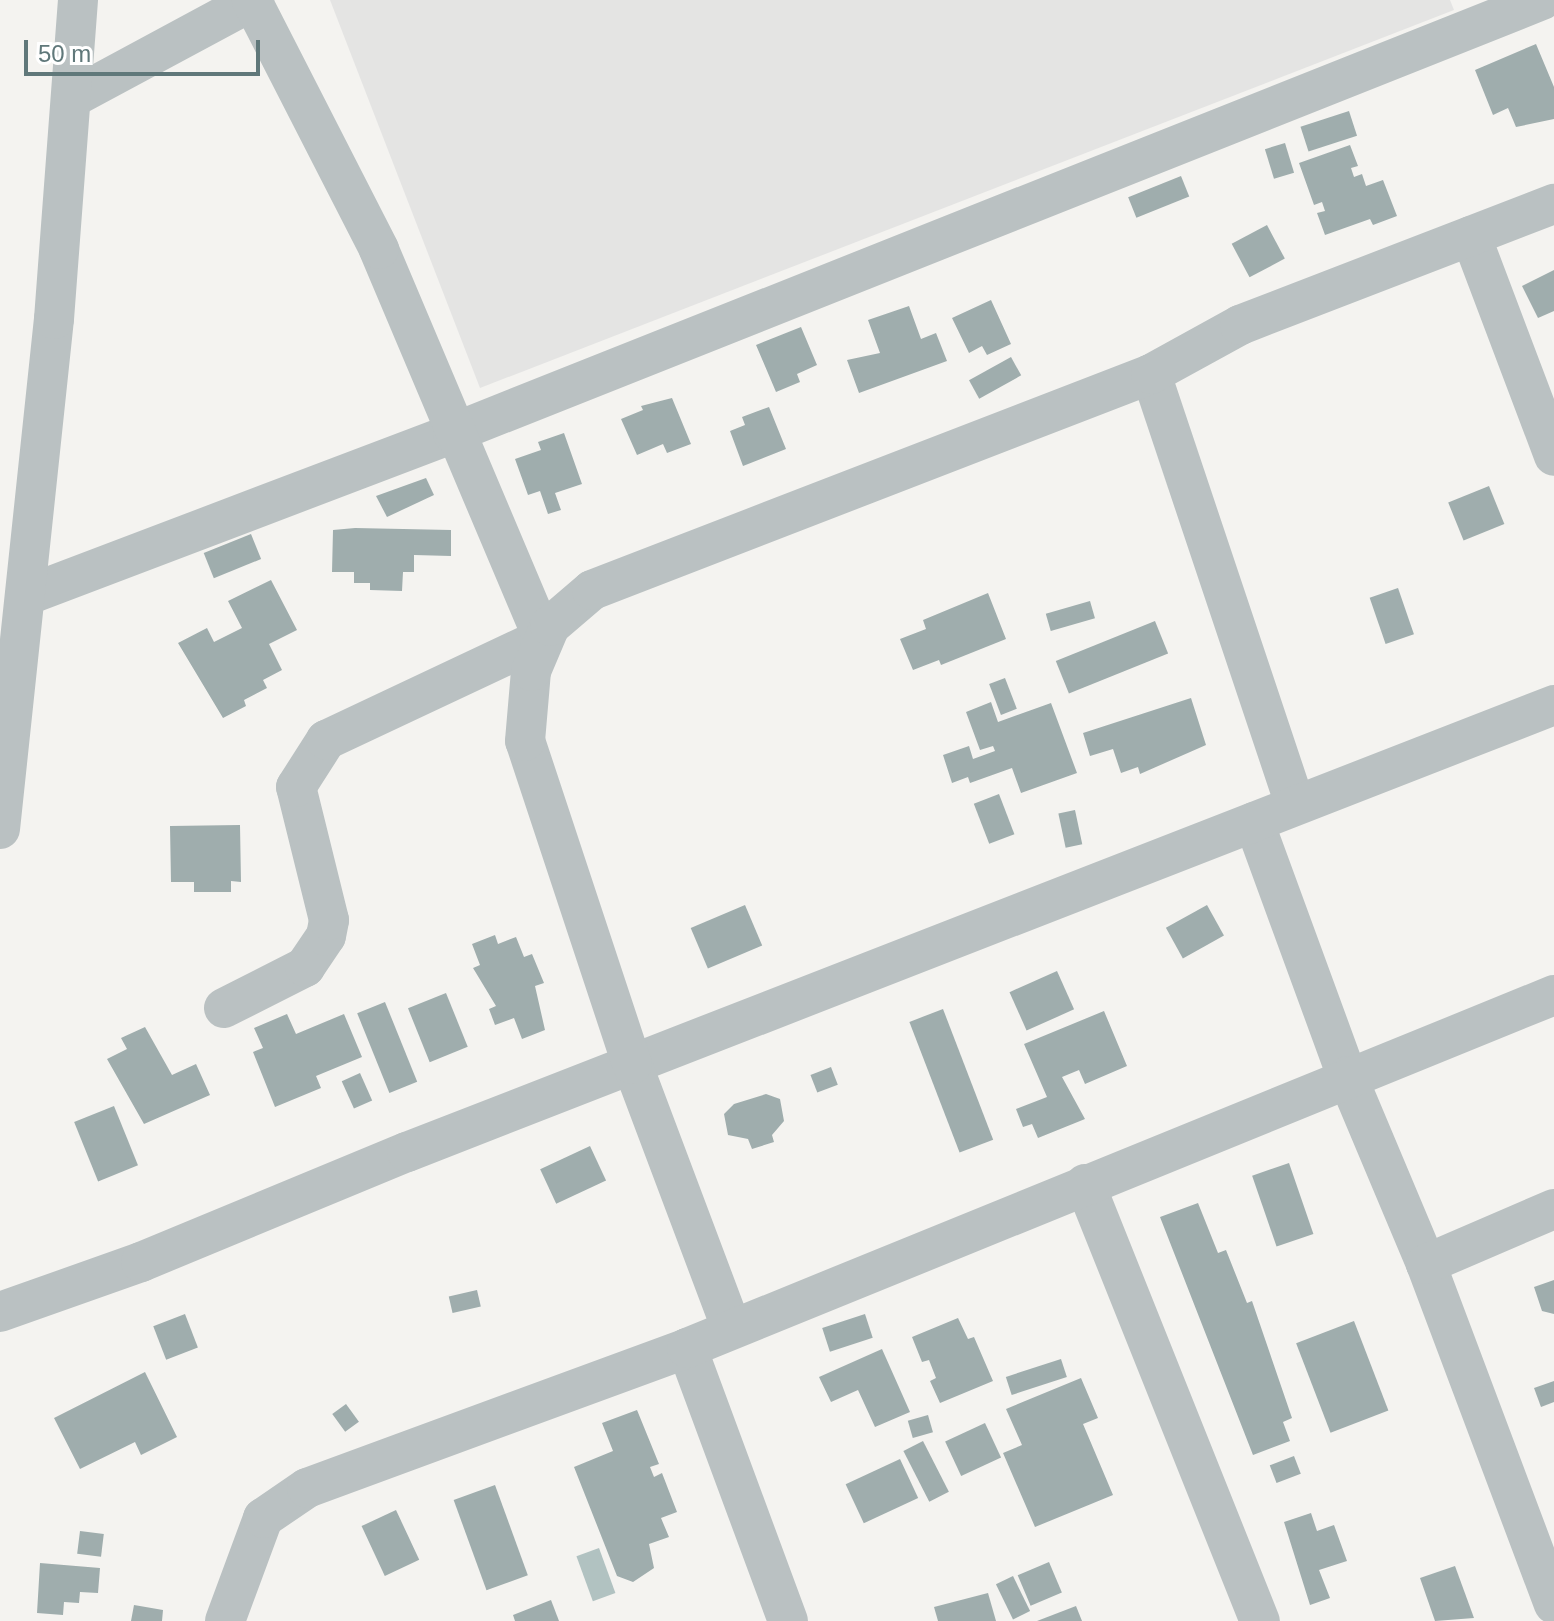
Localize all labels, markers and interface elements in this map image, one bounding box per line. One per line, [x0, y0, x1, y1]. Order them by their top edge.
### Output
scale bar [28, 24, 264, 74]
text: 50 m [38, 40, 91, 67]

